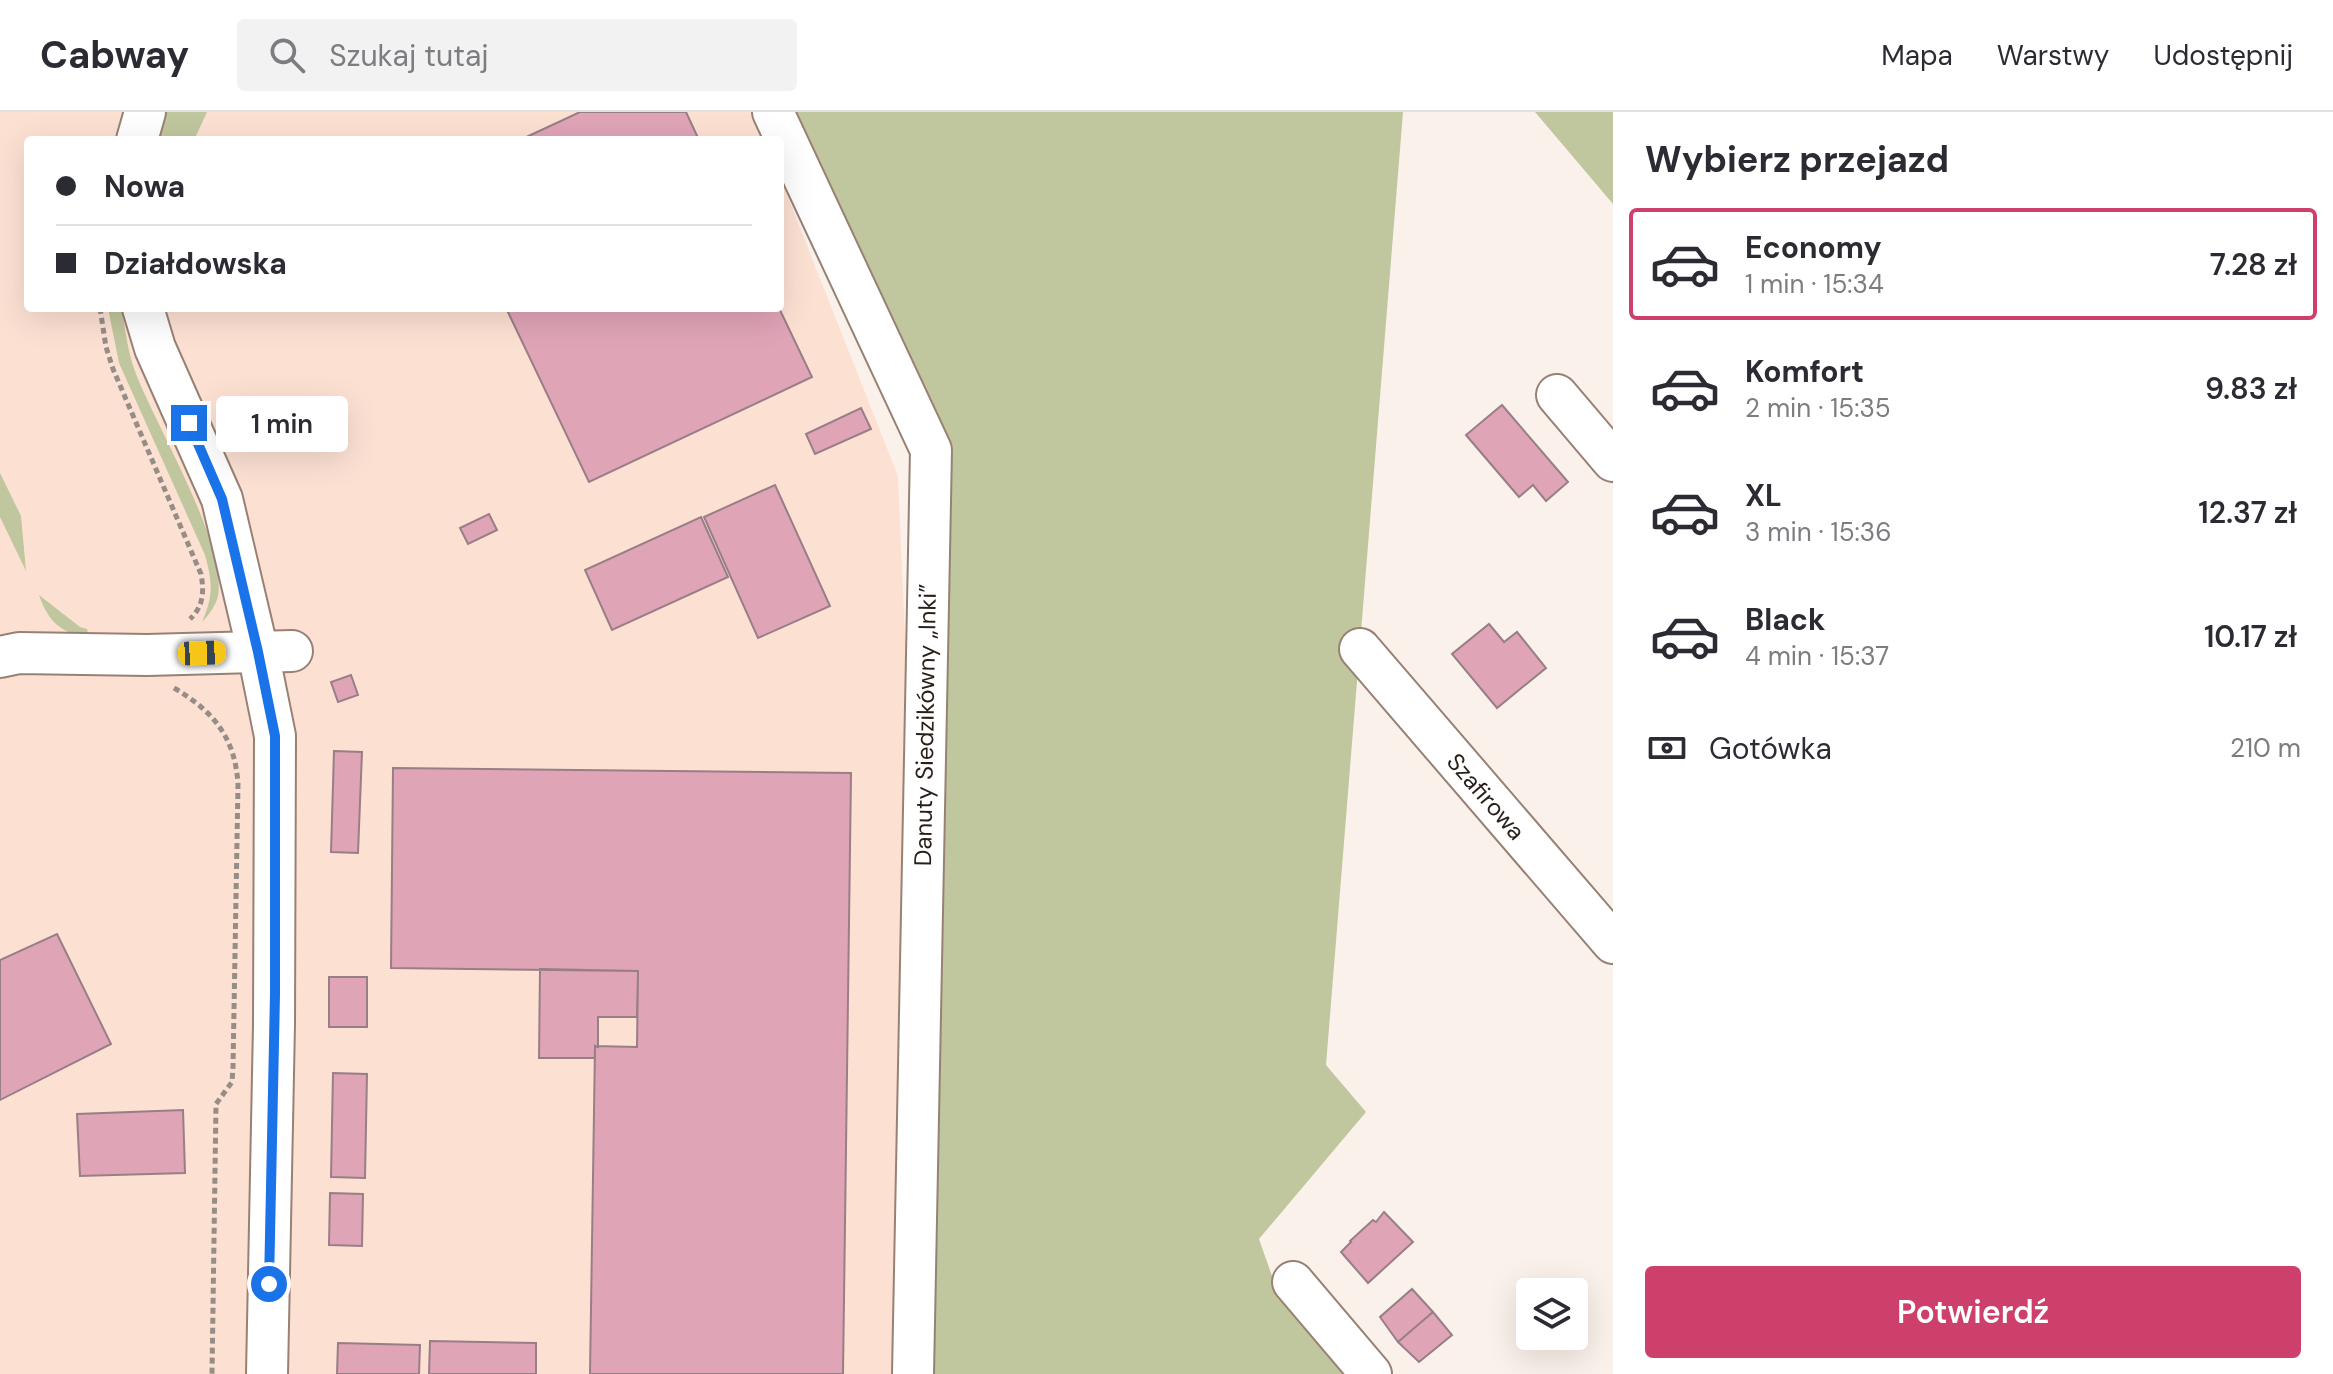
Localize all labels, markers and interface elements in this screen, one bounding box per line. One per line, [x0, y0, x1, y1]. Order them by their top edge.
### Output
search box [237, 19, 797, 91]
text: Cabway [40, 30, 189, 80]
icon: search [265, 33, 309, 77]
text: Szukaj tutaj [329, 36, 489, 75]
text: Mapa [1881, 37, 1953, 74]
text: Warstwy [1997, 37, 2109, 74]
text: Udostępnij [2153, 37, 2293, 74]
text: Wybierz przejazd [1645, 136, 1949, 183]
text: Nowa [104, 167, 185, 206]
icon: car [1649, 228, 1721, 300]
text: Economy [1745, 228, 1882, 267]
text: Działdowska [104, 244, 287, 283]
text: 7.28 zł [2210, 245, 2297, 284]
text: 1 min · 15:34 [1745, 267, 1884, 301]
icon: car [1649, 352, 1721, 424]
text: Komfort [1745, 352, 1864, 391]
text: 9.83 zł [2205, 369, 2297, 408]
text: 2 min · 15:35 [1745, 391, 1891, 425]
callout: 1 min [217, 395, 349, 451]
route end [171, 405, 207, 441]
text: 1 min [251, 407, 313, 441]
icon: car [1649, 476, 1721, 548]
text: XL [1745, 476, 1782, 515]
text: 12.37 zł [2198, 493, 2297, 532]
text: 3 min · 15:36 [1745, 515, 1892, 549]
street label: Danuty Siedzikówny „Inki” [907, 583, 943, 866]
icon: car [1649, 600, 1721, 672]
text: Black [1745, 600, 1825, 639]
text: 10.17 zł [2204, 617, 2297, 656]
text: 4 min · 15:37 [1745, 639, 1889, 673]
car [178, 640, 226, 666]
icon: cash [1645, 726, 1689, 770]
text: Gotówka [1709, 729, 1832, 768]
text: 210 m [2230, 731, 2301, 765]
street label: Szafirowa [1441, 746, 1532, 846]
route start [251, 1266, 287, 1302]
button: Potwierdź [1645, 1266, 2301, 1358]
map controls [1516, 1278, 1588, 1350]
button: layers [1516, 1278, 1588, 1350]

